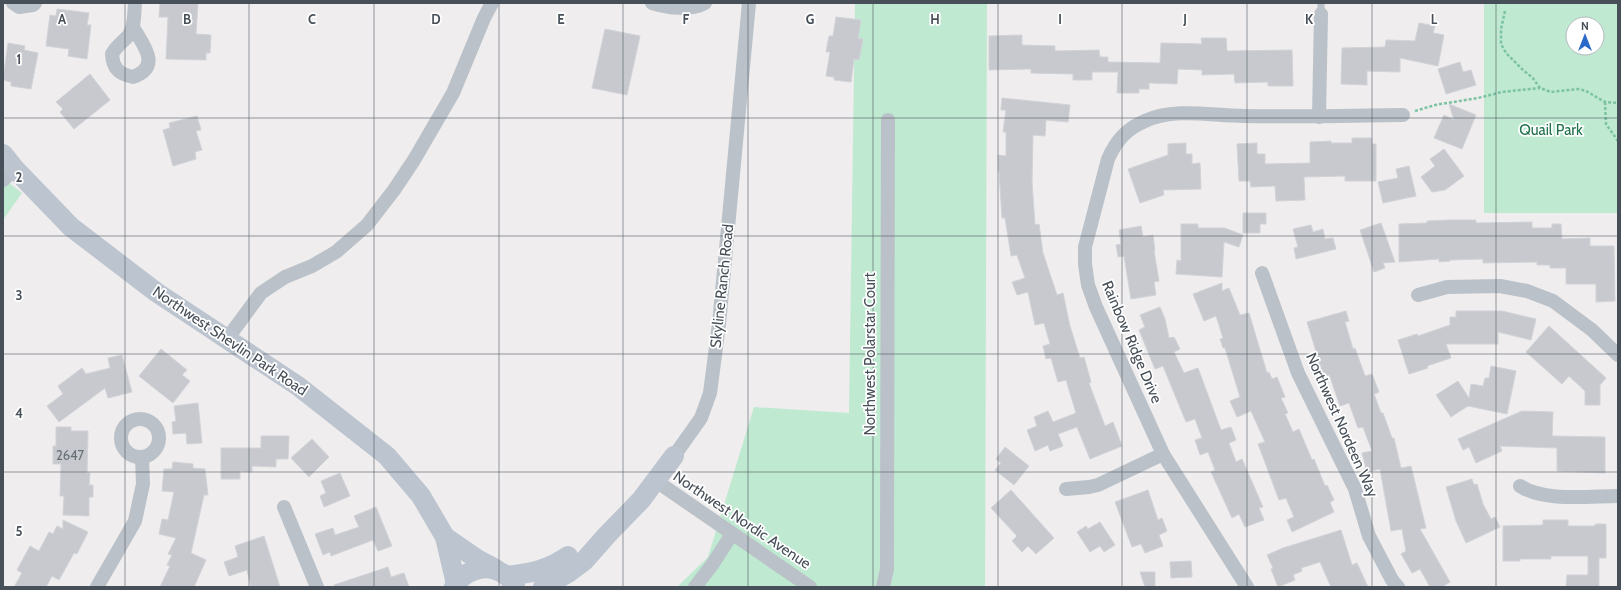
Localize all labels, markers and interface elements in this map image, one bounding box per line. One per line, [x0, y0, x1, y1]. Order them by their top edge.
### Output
text: A [58, 11, 67, 27]
text: B [183, 11, 191, 27]
text: C [308, 11, 316, 27]
text: D [431, 11, 441, 27]
text: E [557, 11, 565, 27]
text: F [683, 11, 690, 27]
text: G [806, 11, 815, 27]
text: H [930, 11, 940, 27]
text: I [1058, 11, 1062, 27]
text: J [1182, 11, 1187, 27]
text: K [1305, 11, 1314, 27]
text: L [1431, 11, 1438, 27]
north arrow [1565, 16, 1605, 56]
text: N [1581, 19, 1589, 33]
text: 1 [17, 51, 21, 67]
park label: Quail Park [1519, 121, 1583, 139]
text: 2 [16, 169, 23, 185]
street label: Skyline Ranch Road [707, 223, 737, 349]
street label: Northwest Polarstar Court [861, 272, 879, 436]
street label: Rainbow Ridge Drive [1098, 278, 1166, 406]
street label: Northwest Shevlin Park Road [149, 282, 311, 400]
text: 3 [15, 287, 23, 303]
street label: Northwest Nordeen Way [1302, 350, 1382, 500]
text: 4 [15, 405, 23, 421]
house number: 2647 [56, 447, 85, 463]
street label: Northwest Nordic Avenue [670, 467, 814, 573]
text: 5 [16, 523, 23, 539]

